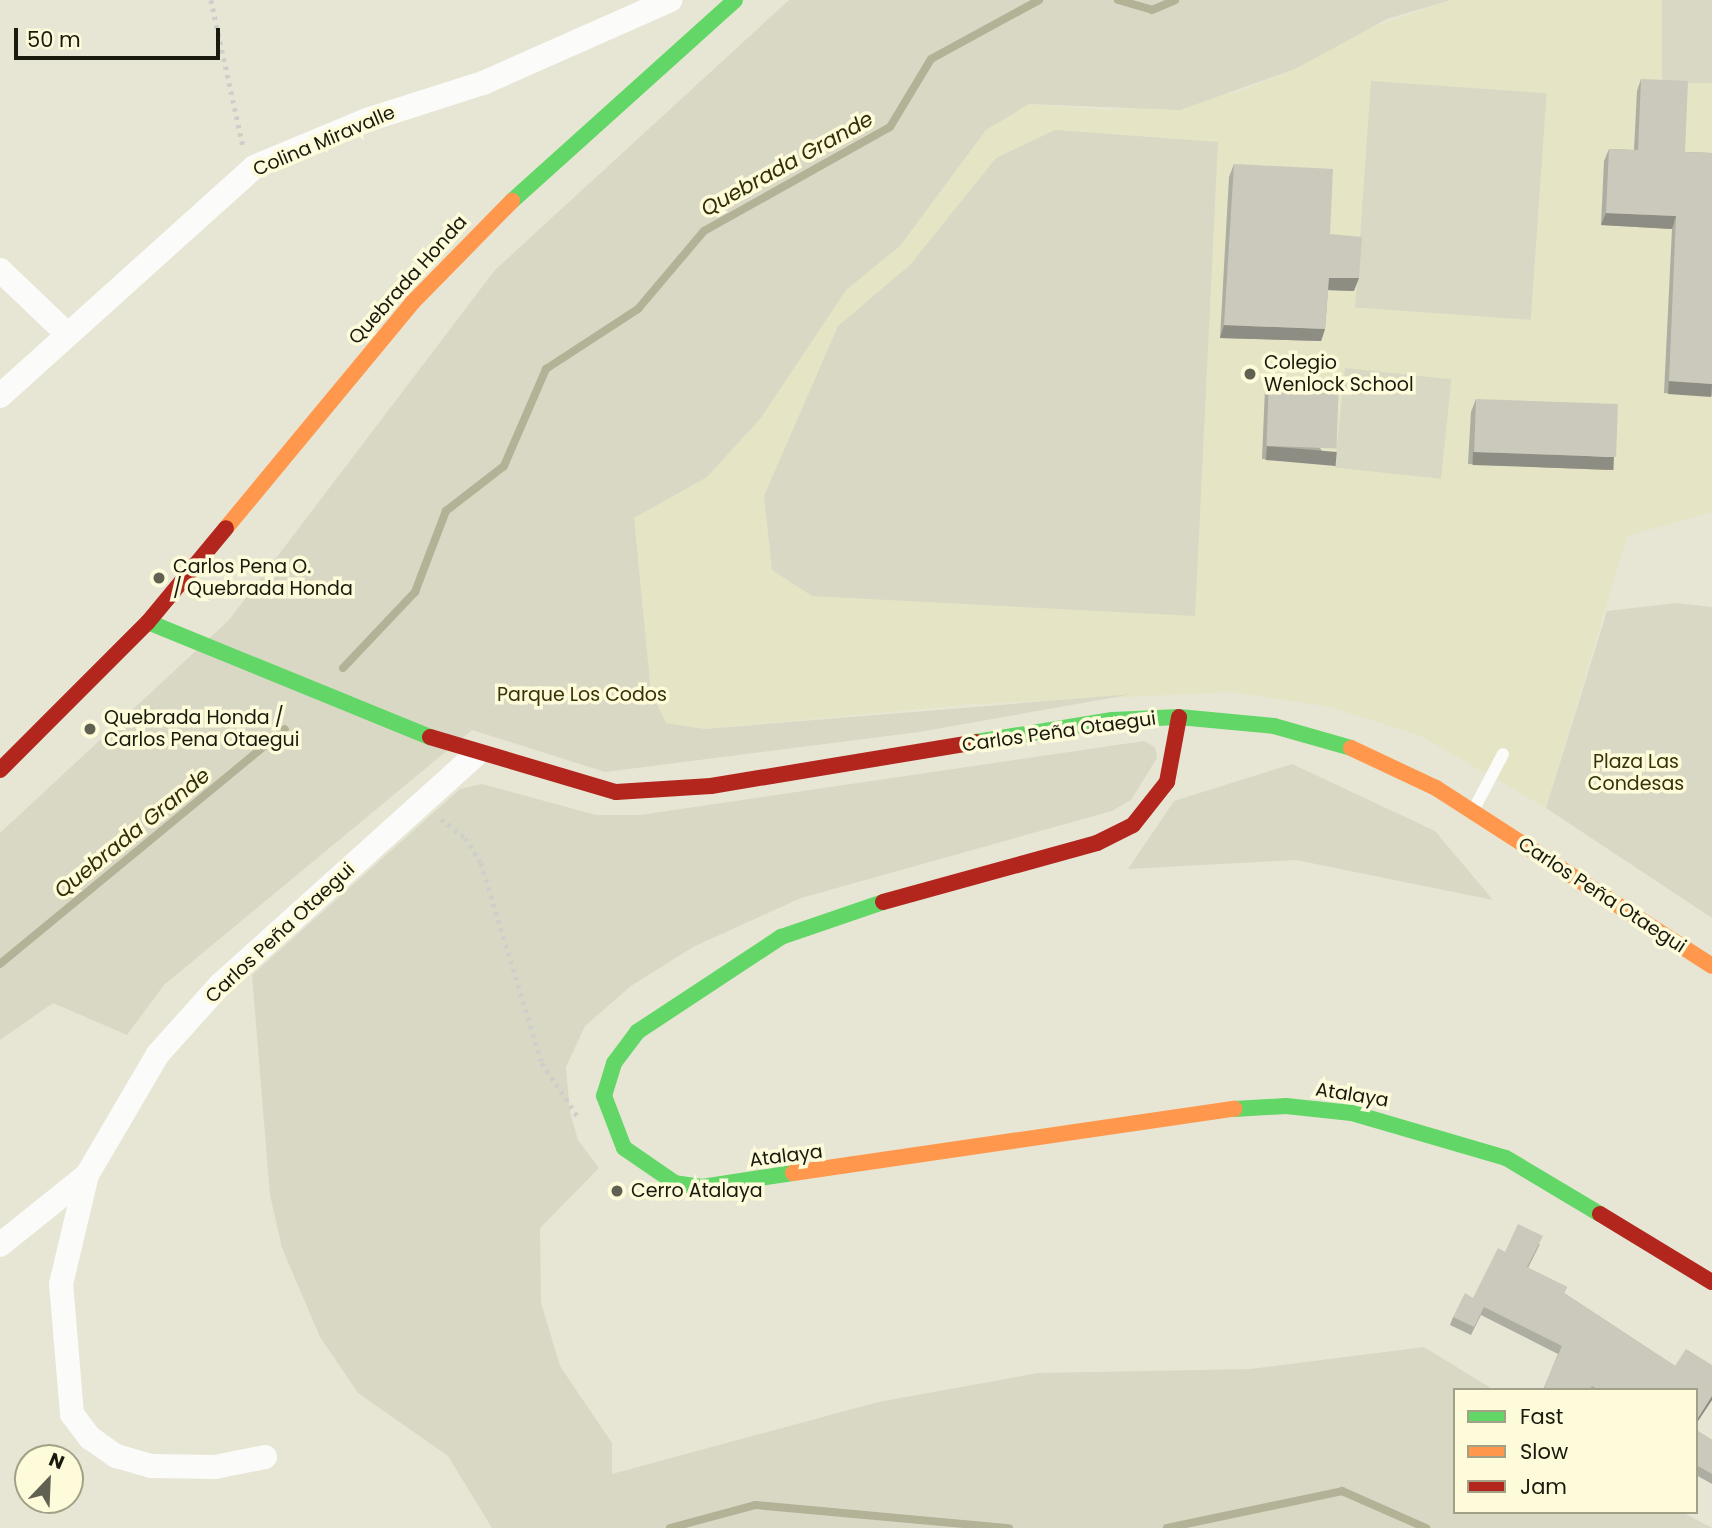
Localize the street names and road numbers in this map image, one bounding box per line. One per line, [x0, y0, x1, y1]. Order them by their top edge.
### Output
street label: Colina Miravalle [250, 101, 398, 181]
street label: Quebrada Honda [344, 211, 472, 349]
street label: Carlos Peña Otaegui [961, 707, 1157, 757]
street label: Carlos Peña Otaegui [1514, 832, 1690, 958]
street label: Carlos Peña Otaegui [201, 858, 359, 1008]
street label: Atalaya [1314, 1078, 1390, 1112]
street label: Atalaya [748, 1140, 824, 1172]

